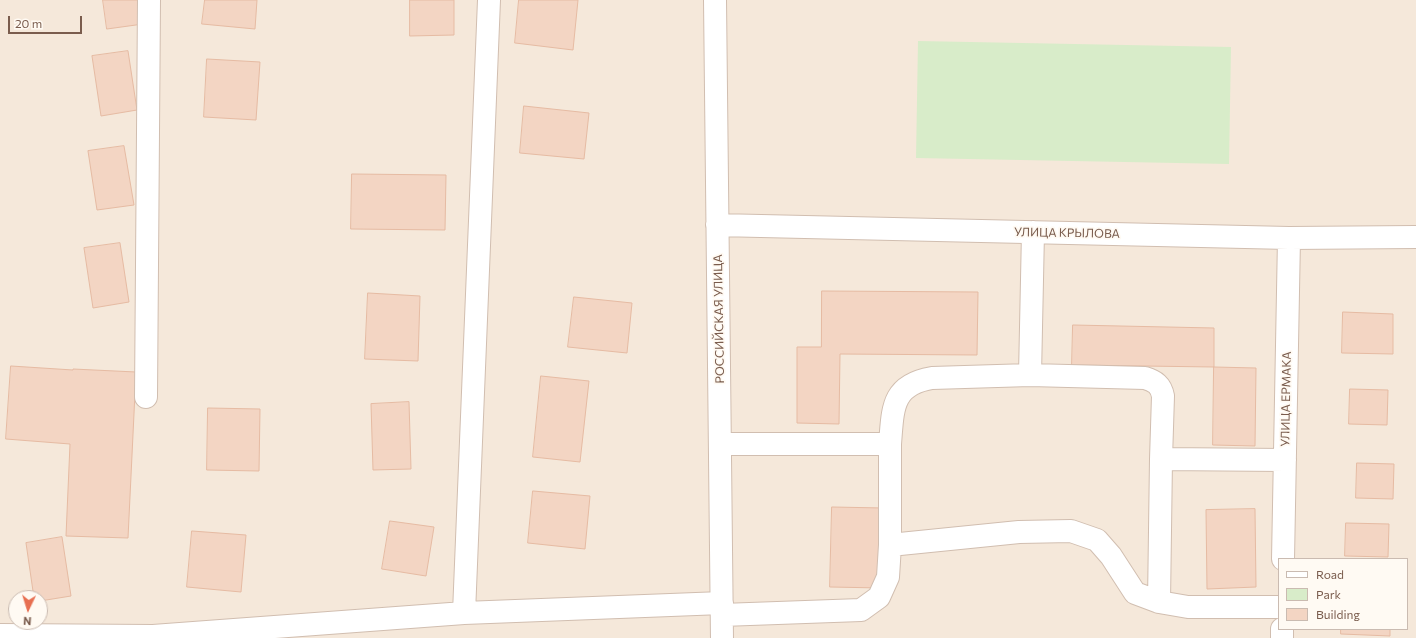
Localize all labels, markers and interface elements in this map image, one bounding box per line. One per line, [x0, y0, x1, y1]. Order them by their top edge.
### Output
scale bar [10, 8, 84, 34]
text: 20 m [15, 16, 42, 30]
street label: УЛИЦА КРЫЛОВА [1014, 225, 1120, 241]
street label: РОССИЙСКАЯ УЛИЦА [711, 254, 727, 384]
street label: УЛИЦА ЕРМАКА [1278, 351, 1294, 447]
legend [1278, 558, 1408, 630]
text: Road [1316, 567, 1344, 581]
text: Park [1316, 587, 1341, 601]
north arrow [8, 590, 48, 630]
text: Building [1316, 607, 1360, 621]
text: N [23, 615, 32, 628]

